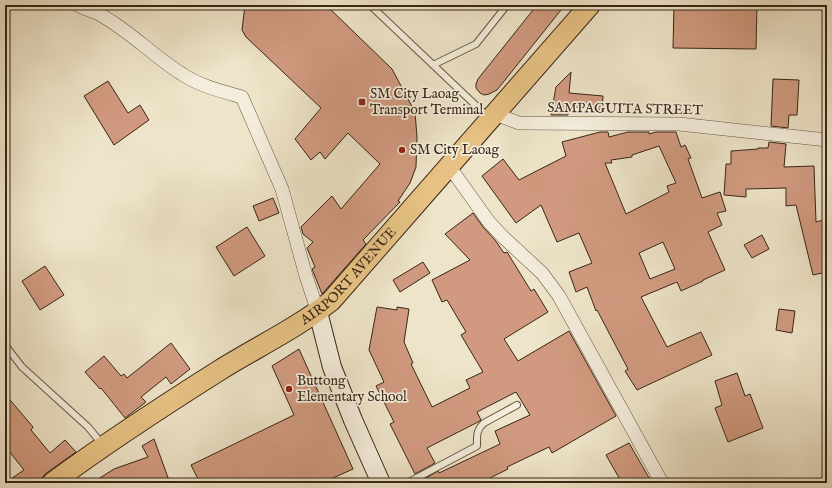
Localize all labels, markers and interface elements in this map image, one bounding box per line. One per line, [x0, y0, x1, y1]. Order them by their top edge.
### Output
place label: SM City Laoag Transport Terminal [370, 85, 483, 119]
marker: SM City Laoag Transport Terminal [357, 97, 367, 107]
street label: SAMPAGUITA STREET [547, 99, 704, 119]
place label: SM City Laoag [410, 141, 499, 159]
marker: SM City Laoag [397, 145, 407, 155]
street label: AIRPORT AVENUE [296, 223, 401, 330]
place label: Buttong Elementary School [297, 372, 407, 406]
marker: Buttong Elementary School [284, 384, 294, 394]

